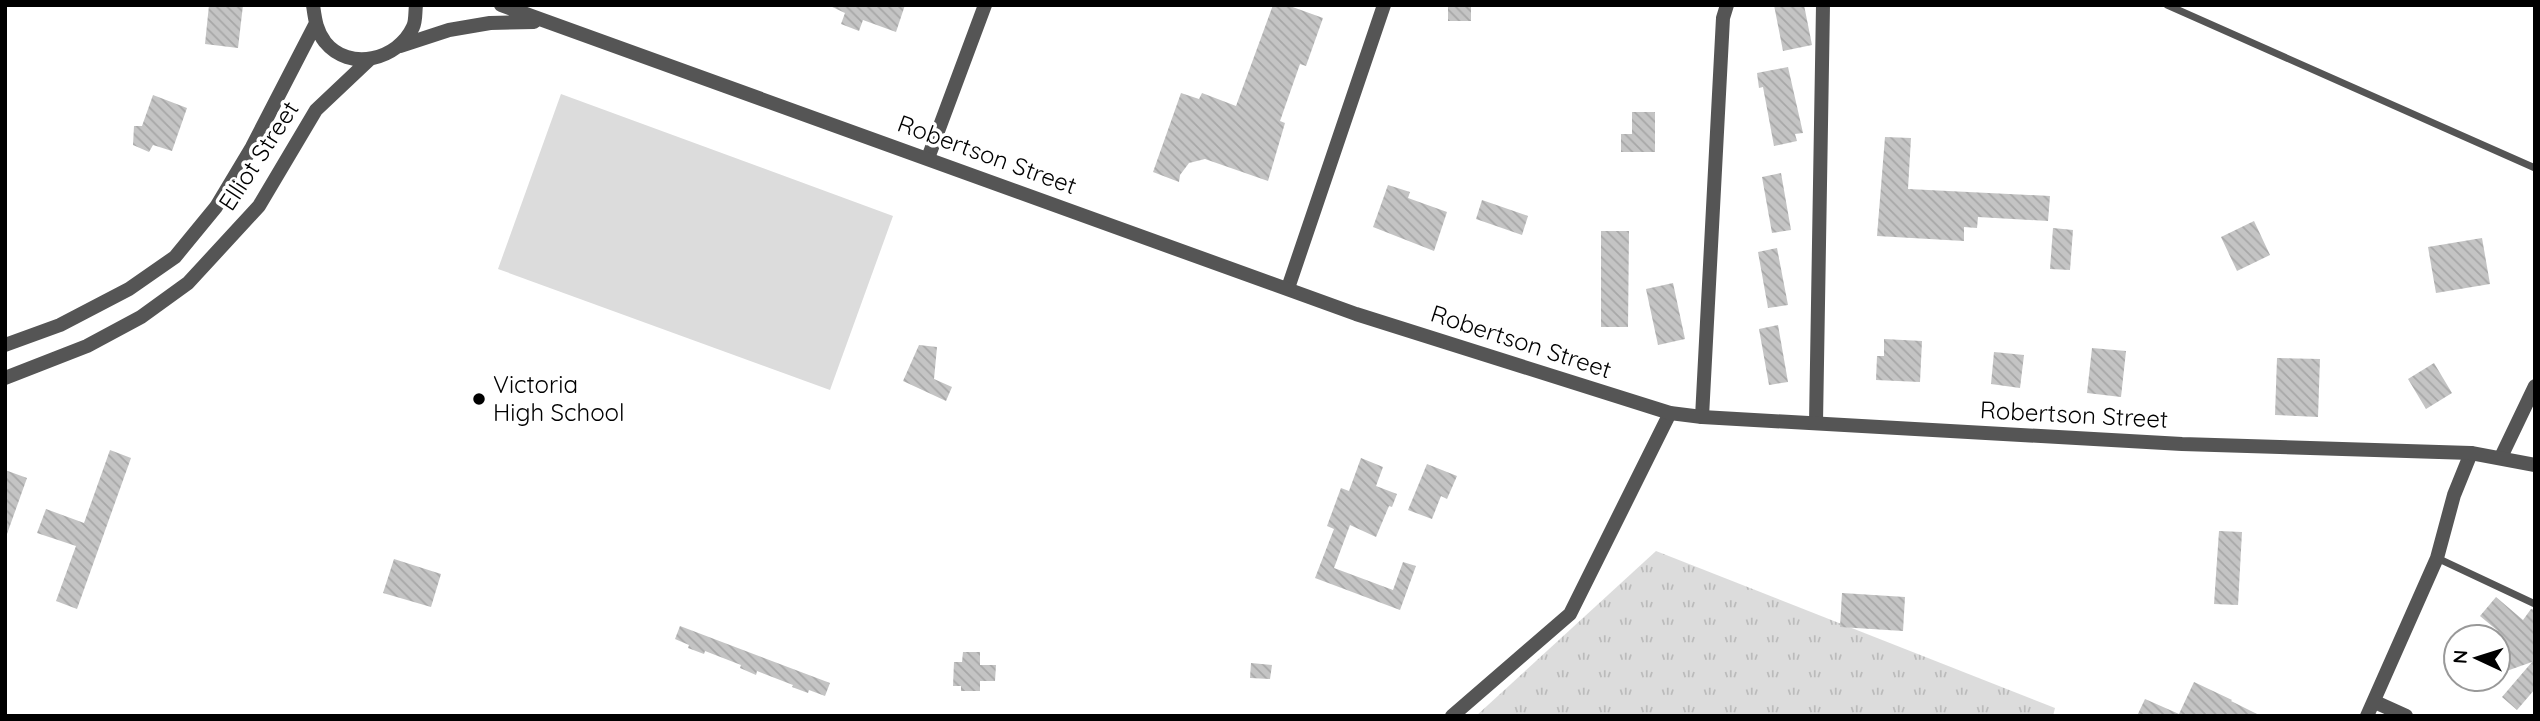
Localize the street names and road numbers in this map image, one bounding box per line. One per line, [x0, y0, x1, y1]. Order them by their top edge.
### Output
street label: Elliot Street [212, 95, 305, 216]
street label: Robertson Street [894, 108, 1081, 200]
street label: Robertson Street [1427, 298, 1615, 384]
street label: Robertson Street [1979, 394, 2169, 434]

